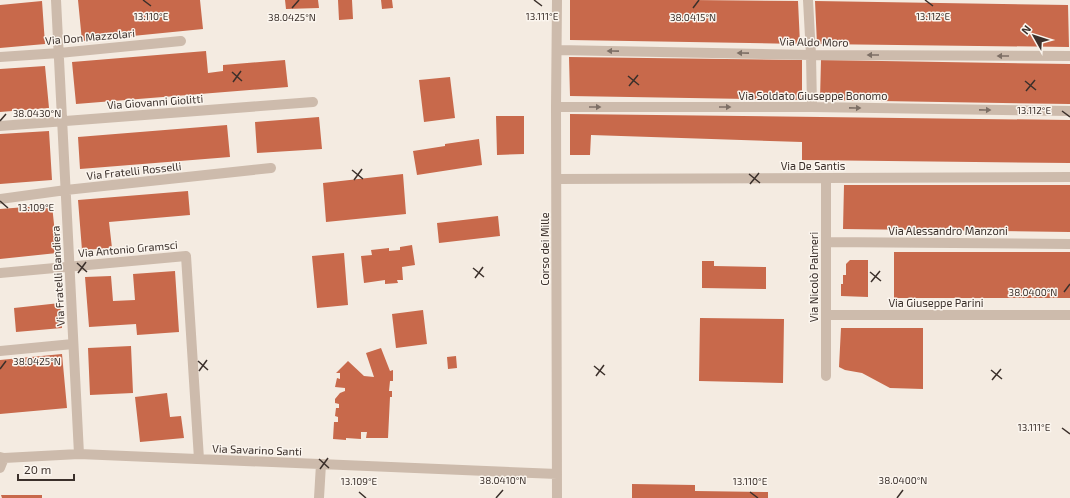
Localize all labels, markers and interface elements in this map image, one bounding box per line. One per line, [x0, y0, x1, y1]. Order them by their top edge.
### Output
text: 13.110°E [134, 10, 169, 22]
text: 13.111°E [526, 10, 559, 22]
text: 13.112°E [916, 10, 951, 22]
text: 38.0425°N [268, 11, 316, 23]
text: 38.0415°N [670, 11, 716, 23]
north arrow [1014, 16, 1054, 56]
text: N [1018, 22, 1033, 37]
street label: Via Don Mazzolari [45, 26, 135, 47]
street label: Via Aldo Moro [779, 34, 849, 49]
one-way arrow [606, 48, 619, 54]
one-way arrow [736, 50, 749, 56]
one-way arrow [866, 52, 879, 58]
one-way arrow [996, 53, 1009, 59]
street label: Via Soldato Giuseppe Bonomo [739, 89, 887, 102]
street label: Via Giovanni Giolitti [106, 92, 204, 111]
one-way arrow [589, 104, 602, 110]
one-way arrow [719, 104, 732, 110]
text: 13.112°E [1017, 104, 1052, 116]
one-way arrow [849, 105, 862, 111]
text: 38.0430°N [13, 107, 61, 119]
one-way arrow [979, 107, 992, 113]
street label: Via Fratelli Rosselli [86, 159, 182, 182]
street label: Via De Santis [781, 159, 846, 172]
text: 13.109°E [18, 201, 55, 213]
street label: Corso dei Mille [538, 212, 551, 286]
street label: Via Alessandro Manzoni [888, 224, 1008, 237]
street label: Via Fratelli Bandiera [48, 225, 67, 327]
street label: Via Nicolò Palmeri [807, 232, 820, 322]
street label: Via Antonio Gramsci [78, 238, 178, 259]
text: 38.0400°N [1009, 286, 1057, 298]
street label: Via Giuseppe Parini [888, 296, 984, 309]
text: 38.0425°N [13, 355, 61, 367]
text: 13.111°E [1018, 421, 1051, 433]
street label: Via Savarino Santi [212, 441, 302, 458]
scale bar [18, 456, 74, 482]
text: 20 m [24, 462, 51, 476]
text: 38.0410°N [480, 474, 526, 486]
text: 38.0400°N [879, 474, 927, 486]
text: 13.109°E [341, 475, 378, 487]
text: 13.110°E [733, 475, 768, 487]

